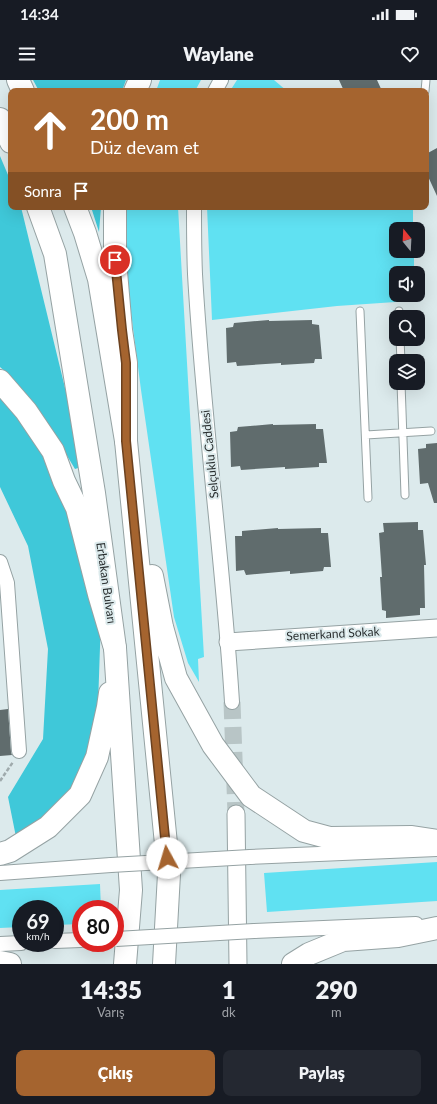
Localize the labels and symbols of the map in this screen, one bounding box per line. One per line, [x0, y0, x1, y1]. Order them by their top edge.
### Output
north arrow [389, 222, 425, 258]
pin [98, 243, 132, 277]
street label: Selçuklu Caddesi [197, 409, 222, 499]
street label: Erbakan Bulvarı [93, 541, 120, 625]
street label: Semerkand Sokak [286, 624, 381, 643]
position arrow [146, 837, 188, 879]
speed limit sign: 80 [72, 900, 124, 952]

